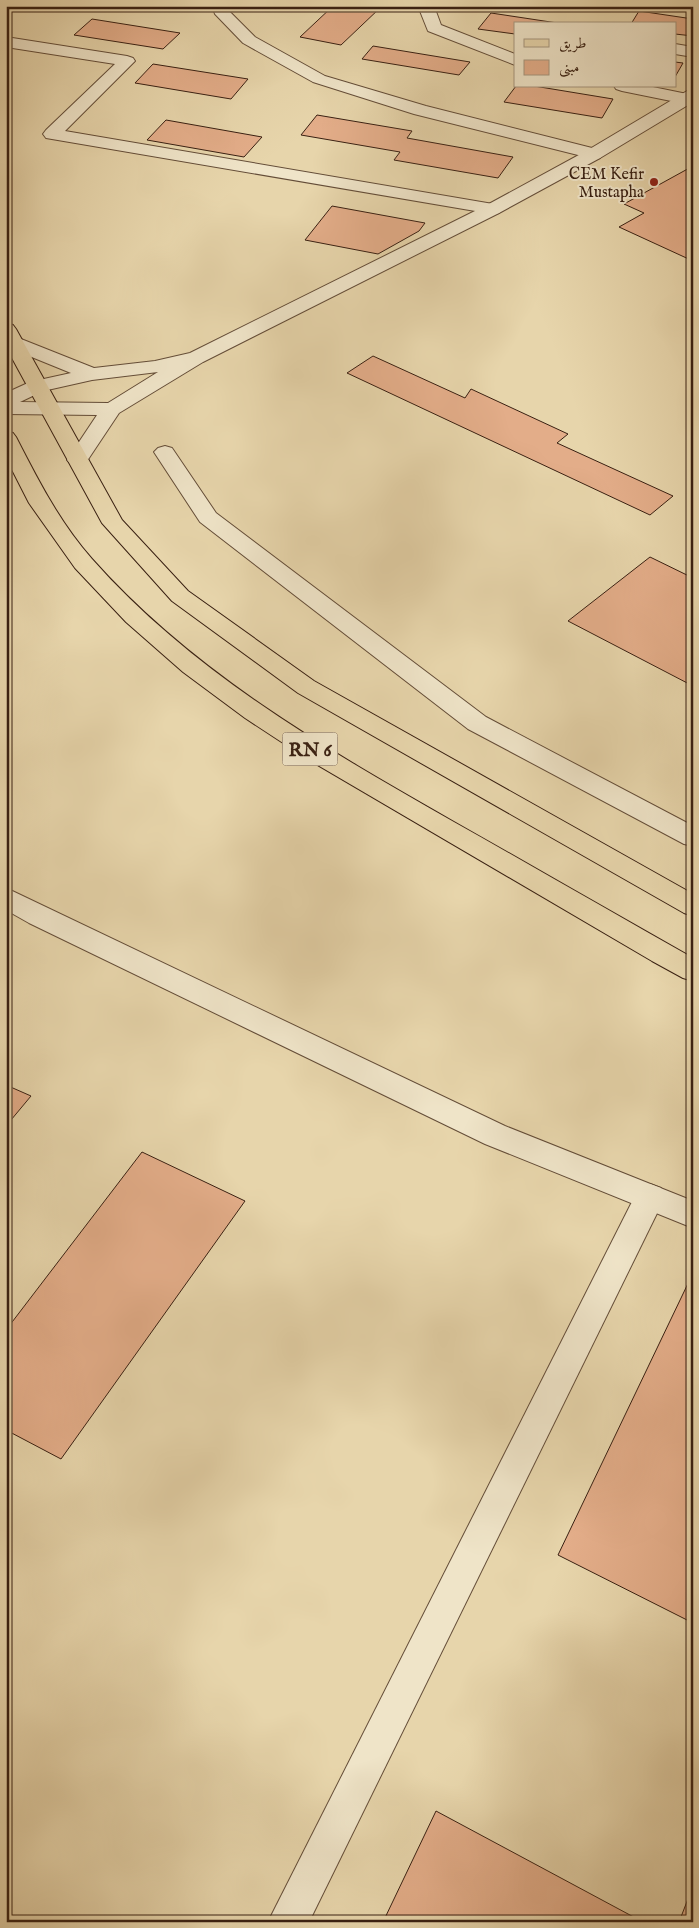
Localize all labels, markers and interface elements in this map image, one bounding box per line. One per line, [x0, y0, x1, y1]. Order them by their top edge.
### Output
legend [514, 22, 676, 88]
text: طريق [559, 34, 586, 53]
text: مبنى [559, 58, 579, 78]
place label: CEM Kefir Mustapha [569, 165, 644, 203]
marker: CEM Kefir Mustapha [648, 176, 660, 188]
road number: RN 6 [282, 732, 338, 766]

